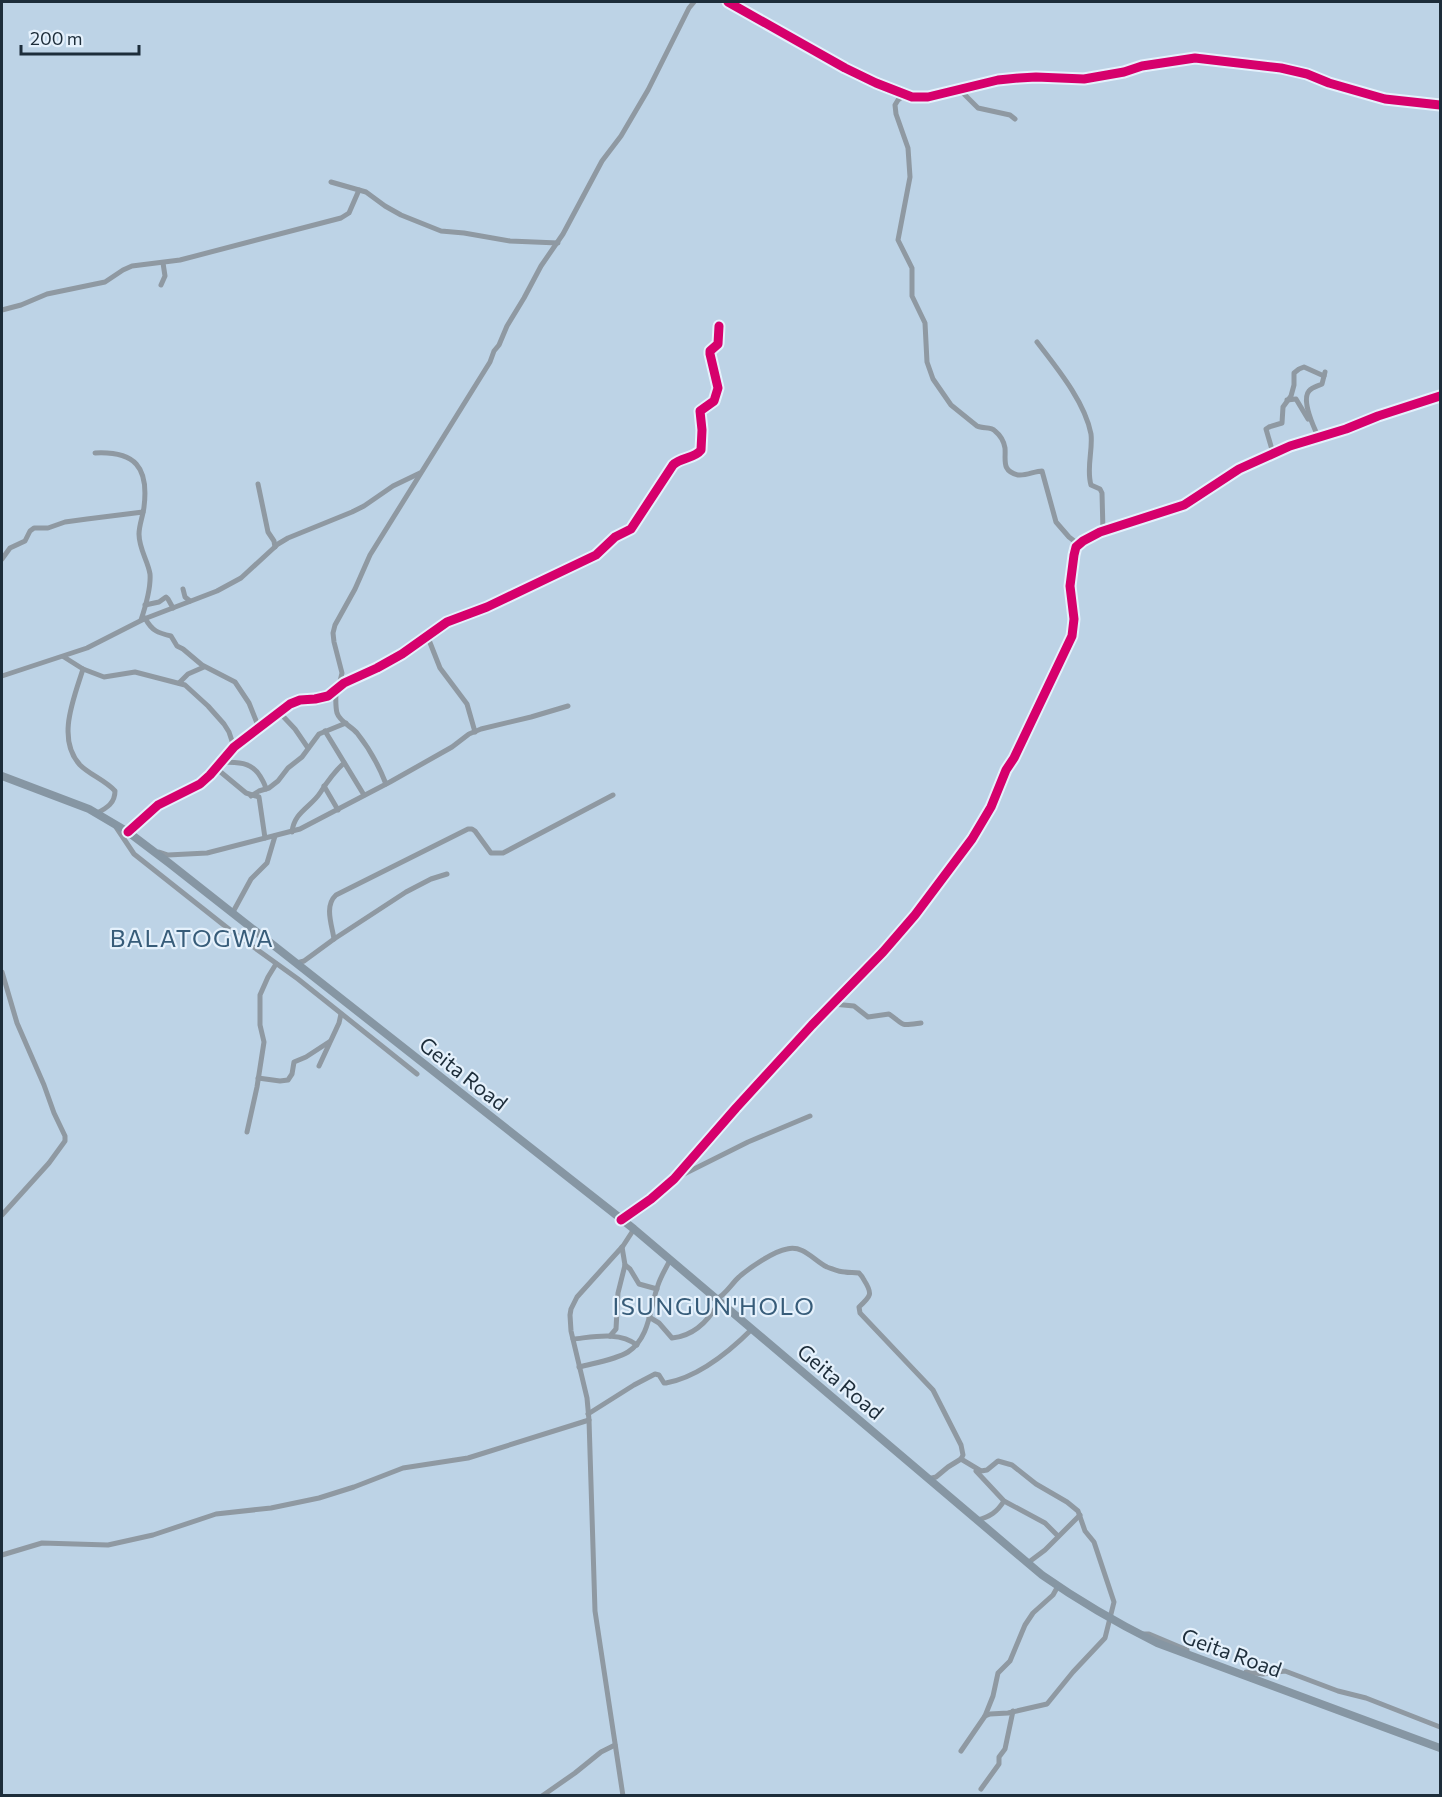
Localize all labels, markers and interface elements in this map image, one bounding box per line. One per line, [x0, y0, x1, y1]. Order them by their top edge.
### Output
scale bar [21, 18, 140, 56]
text: 200 m [30, 27, 83, 49]
district label: BALATOGWA [110, 923, 274, 952]
street label: Geita Road [415, 1031, 513, 1115]
district label: ISUNGUN'HOLO [613, 1291, 815, 1320]
street label: Geita Road [793, 1338, 889, 1424]
street label: Geita Road [1179, 1622, 1285, 1682]

